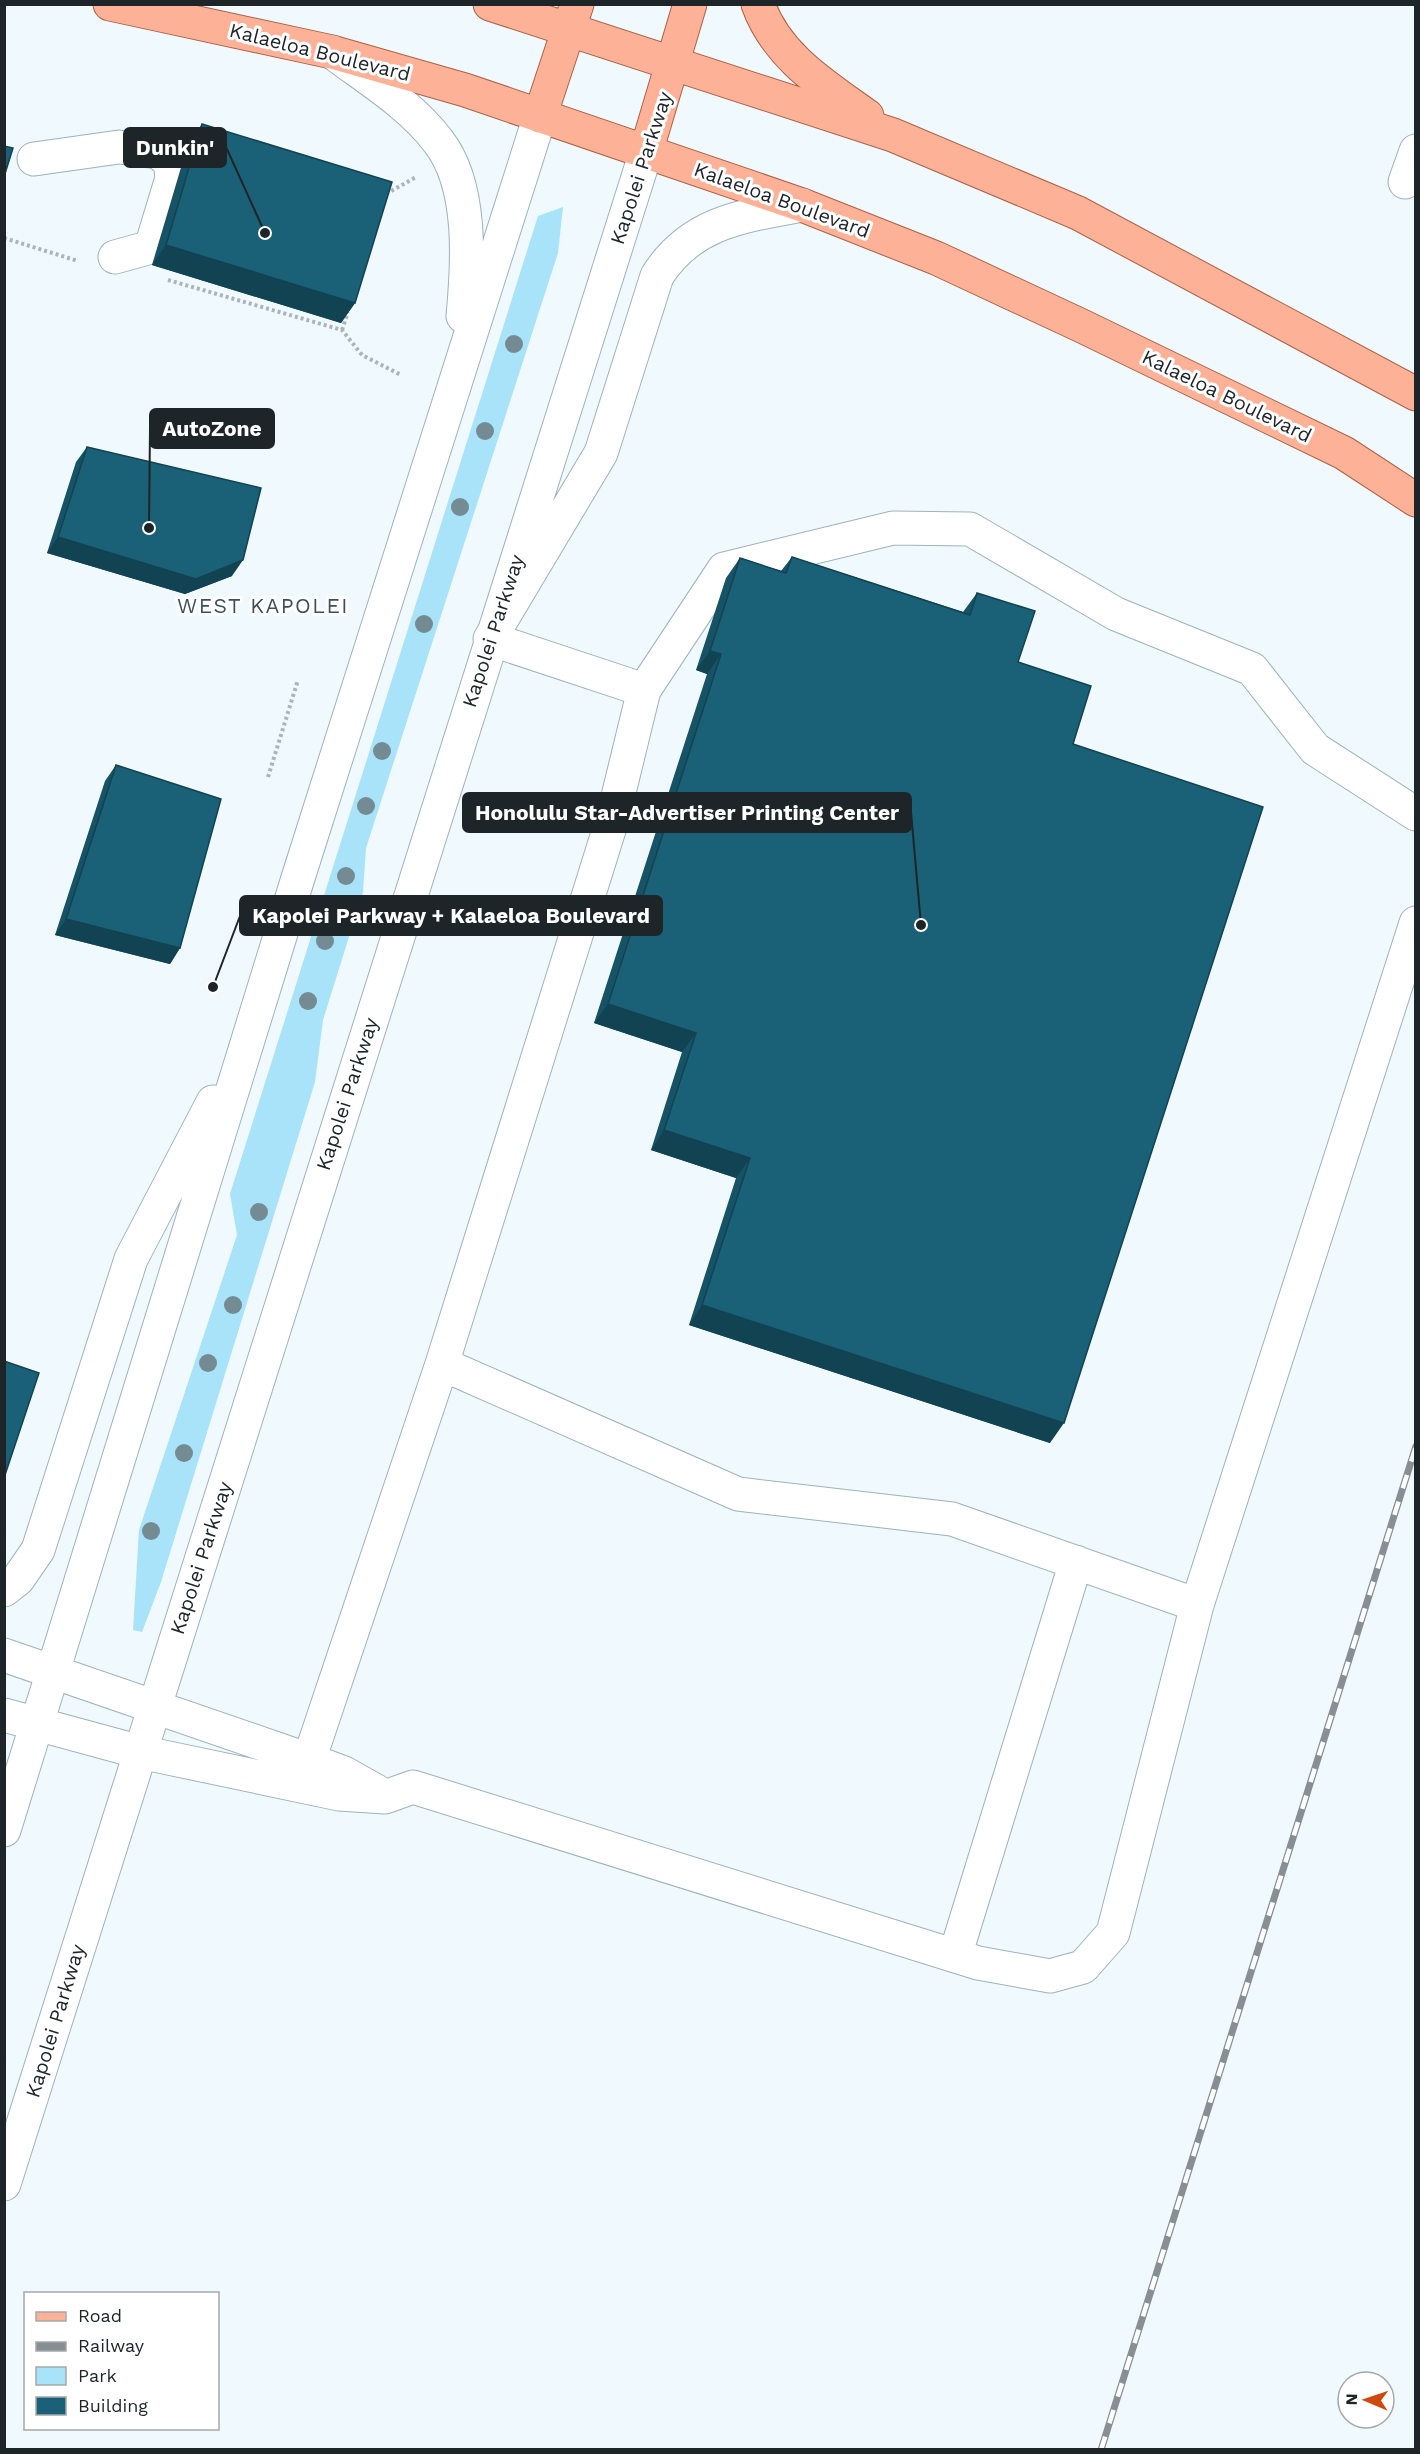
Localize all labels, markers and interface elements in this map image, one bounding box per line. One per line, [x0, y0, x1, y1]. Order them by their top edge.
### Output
street label: Kalaeloa Boulevard [227, 18, 413, 86]
street label: Kapolei Parkway [605, 88, 677, 247]
callout: Dunkin' [124, 128, 226, 167]
text: Dunkin' [136, 135, 214, 160]
street label: Kalaeloa Boulevard [691, 157, 873, 243]
street label: Kalaeloa Boulevard [1138, 345, 1316, 447]
callout: AutoZone [150, 409, 274, 448]
text: AutoZone [162, 416, 262, 441]
street label: Kapolei Parkway [457, 551, 529, 710]
district label: WEST KAPOLEI [177, 593, 349, 618]
callout: Honolulu Star-Advertiser Printing Center [463, 793, 911, 832]
text: Honolulu Star-Advertiser Printing Center [475, 800, 899, 825]
callout: Kapolei Parkway + Kalaeloa Boulevard [240, 896, 662, 935]
text: Kapolei Parkway + Kalaeloa Boulevard [252, 903, 650, 928]
street label: Kapolei Parkway [311, 1014, 383, 1173]
street label: Kapolei Parkway [165, 1478, 237, 1637]
street label: Kapolei Parkway [20, 1941, 90, 2101]
legend [24, 2292, 219, 2430]
text: Road [78, 2305, 122, 2326]
text: Railway [78, 2335, 145, 2356]
text: Park [78, 2365, 117, 2386]
north arrow [1336, 2370, 1396, 2430]
text: N [1342, 2393, 1361, 2406]
text: Building [78, 2395, 148, 2416]

